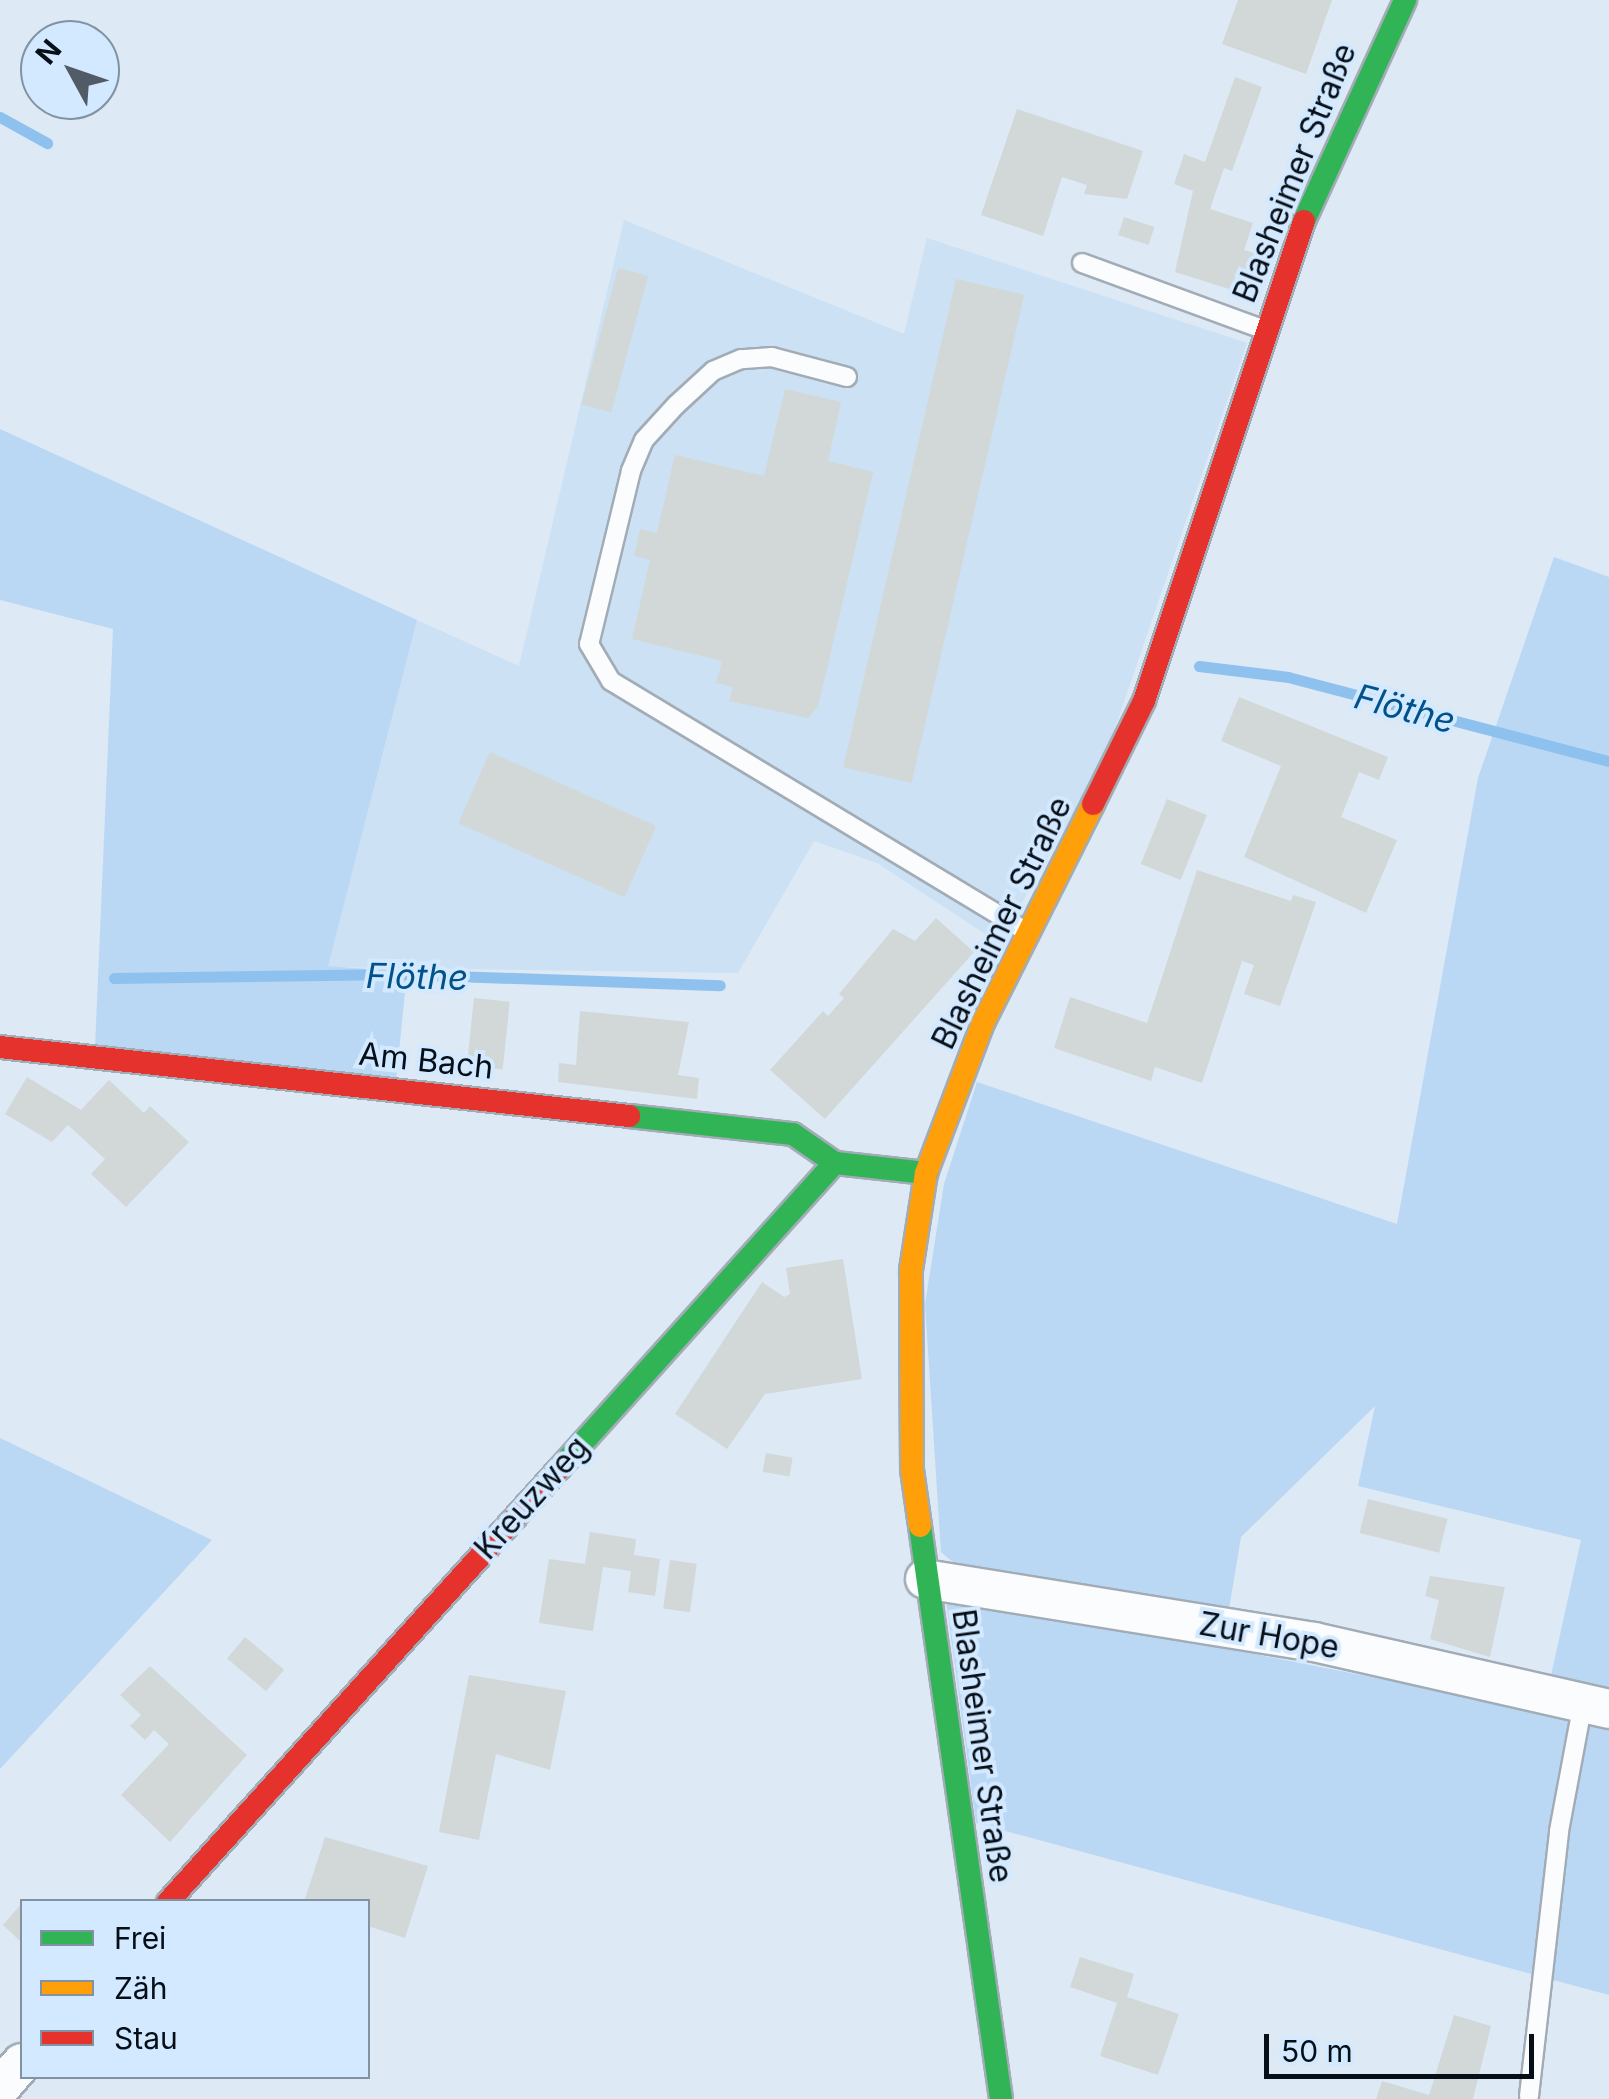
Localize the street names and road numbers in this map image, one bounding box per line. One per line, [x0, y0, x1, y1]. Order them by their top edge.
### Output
street label: Blasheimer Straße [1226, 38, 1364, 308]
street label: Blasheimer Straße [924, 791, 1080, 1055]
street label: Am Bach [357, 1035, 495, 1087]
street label: Kreuzweg [467, 1429, 597, 1567]
street label: Zur Hope [1196, 1605, 1342, 1667]
street label: Blasheimer Straße [944, 1607, 1020, 1885]

